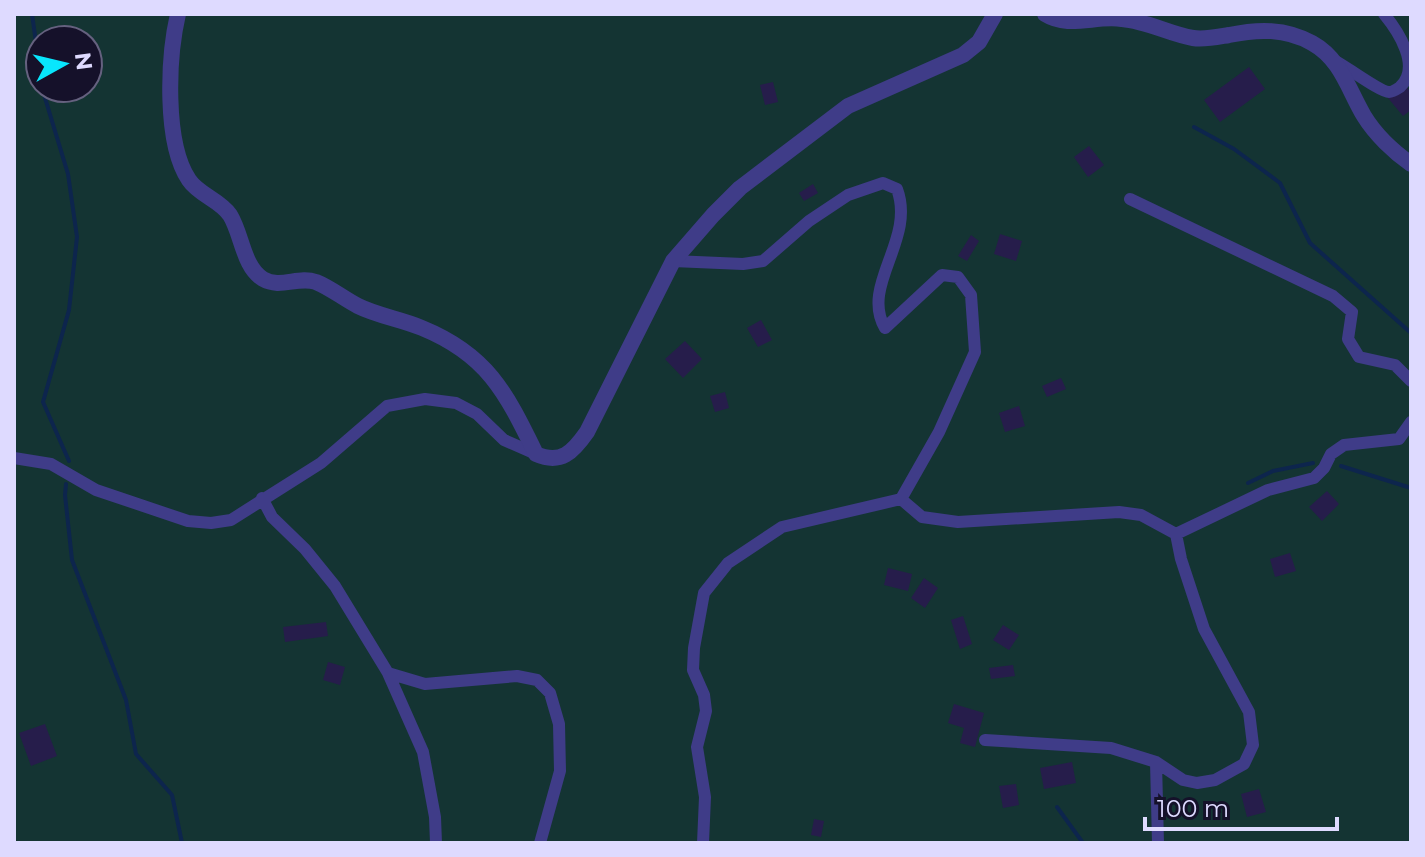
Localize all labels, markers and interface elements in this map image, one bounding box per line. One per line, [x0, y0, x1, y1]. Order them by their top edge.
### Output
north arrow [24, 24, 104, 104]
text: N [69, 51, 98, 72]
scale bar [1145, 781, 1337, 831]
text: 100 m [1157, 794, 1229, 823]

